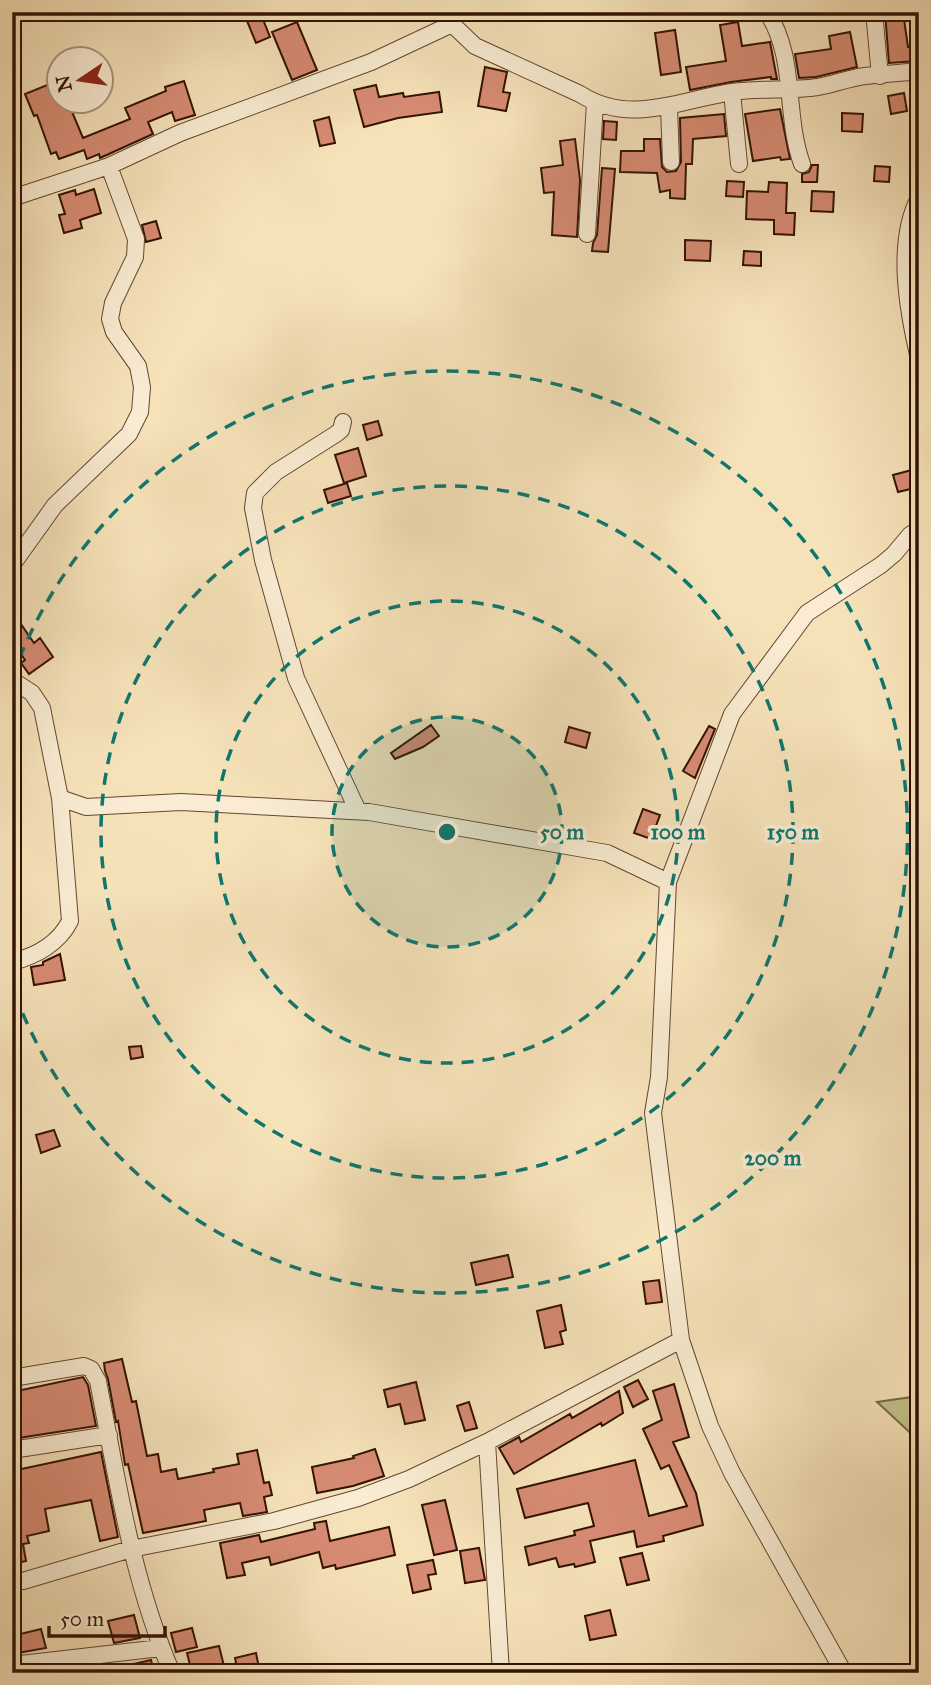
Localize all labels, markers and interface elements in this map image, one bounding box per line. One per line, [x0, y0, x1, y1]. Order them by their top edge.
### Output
north arrow [46, 46, 116, 116]
text: N [51, 73, 77, 94]
text: 50 m [540, 819, 584, 845]
text: 100 m [651, 819, 706, 845]
text: 150 m [767, 819, 819, 845]
centre of rings [435, 820, 459, 844]
text: 200 m [745, 1145, 802, 1171]
scale bar [49, 1594, 164, 1638]
text: 50 m [60, 1606, 105, 1632]

